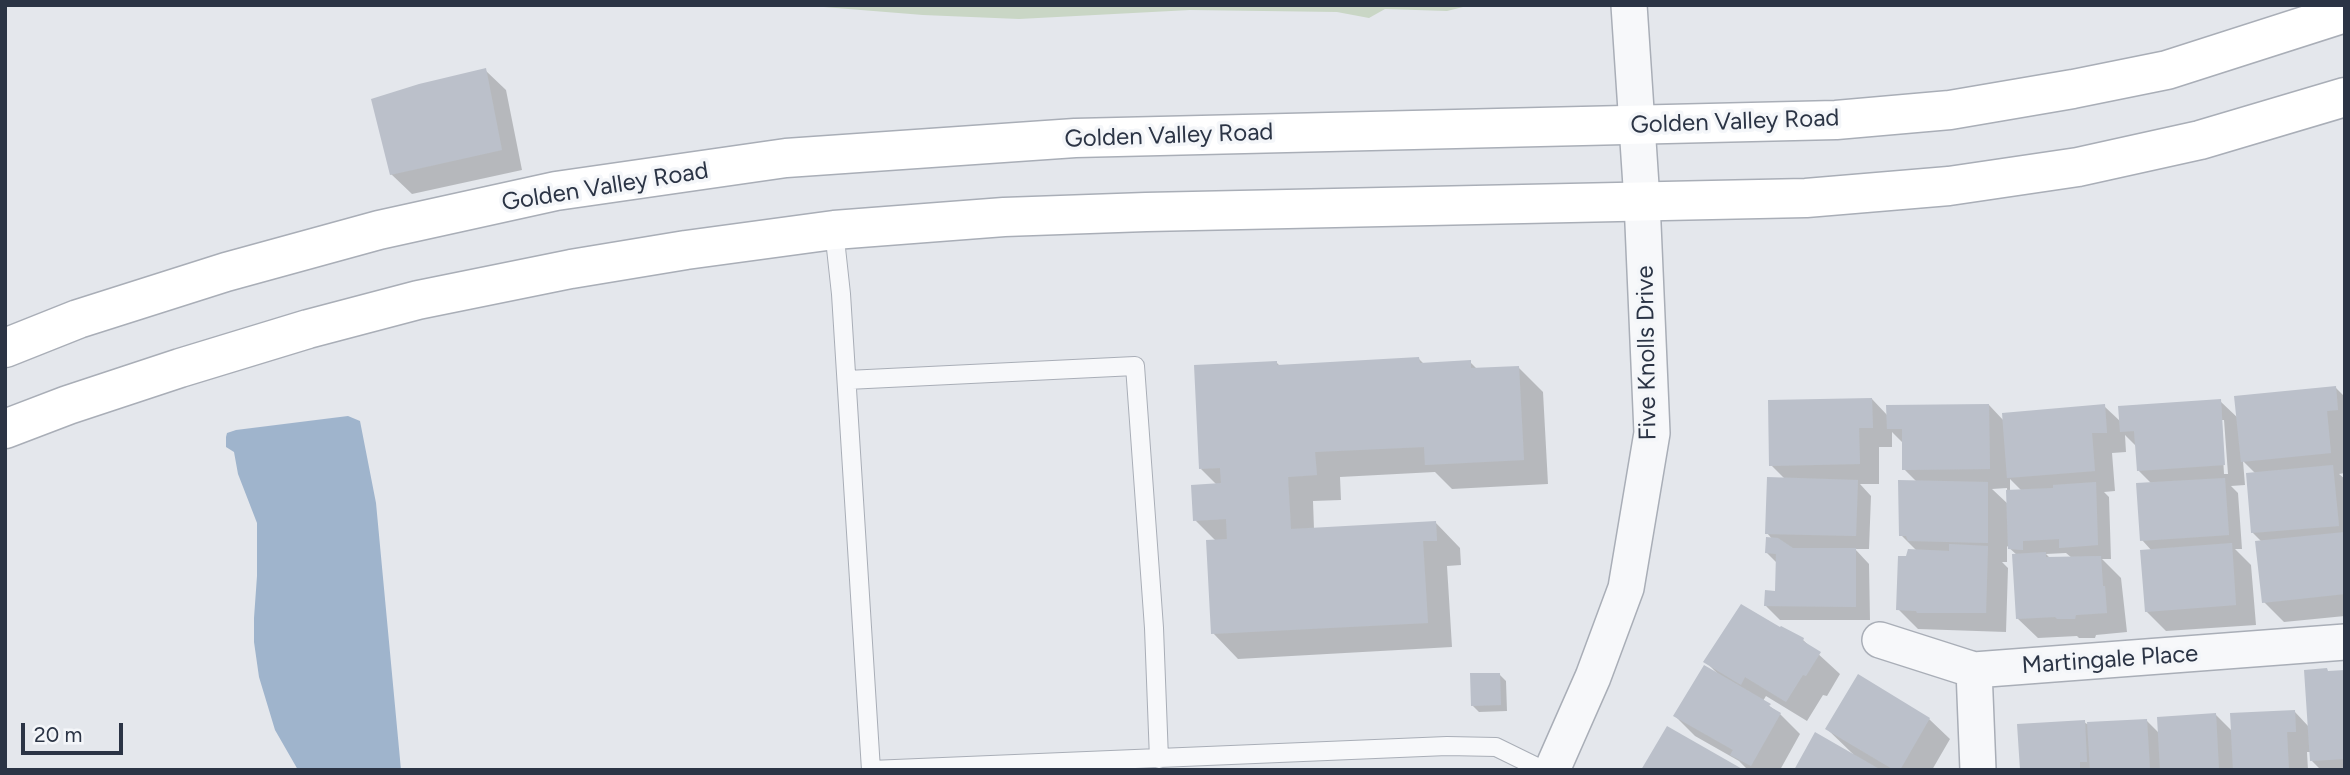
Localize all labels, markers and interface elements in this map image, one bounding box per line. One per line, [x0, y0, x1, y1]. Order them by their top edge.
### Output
street label: Golden Valley Road [1630, 104, 1840, 140]
street label: Golden Valley Road [1064, 118, 1274, 154]
street label: Golden Valley Road [500, 156, 710, 218]
street label: Five Knolls Drive [1631, 265, 1663, 441]
street label: Martingale Place [2021, 639, 2199, 681]
scale bar [24, 708, 126, 752]
text: 20 m [34, 722, 82, 747]

